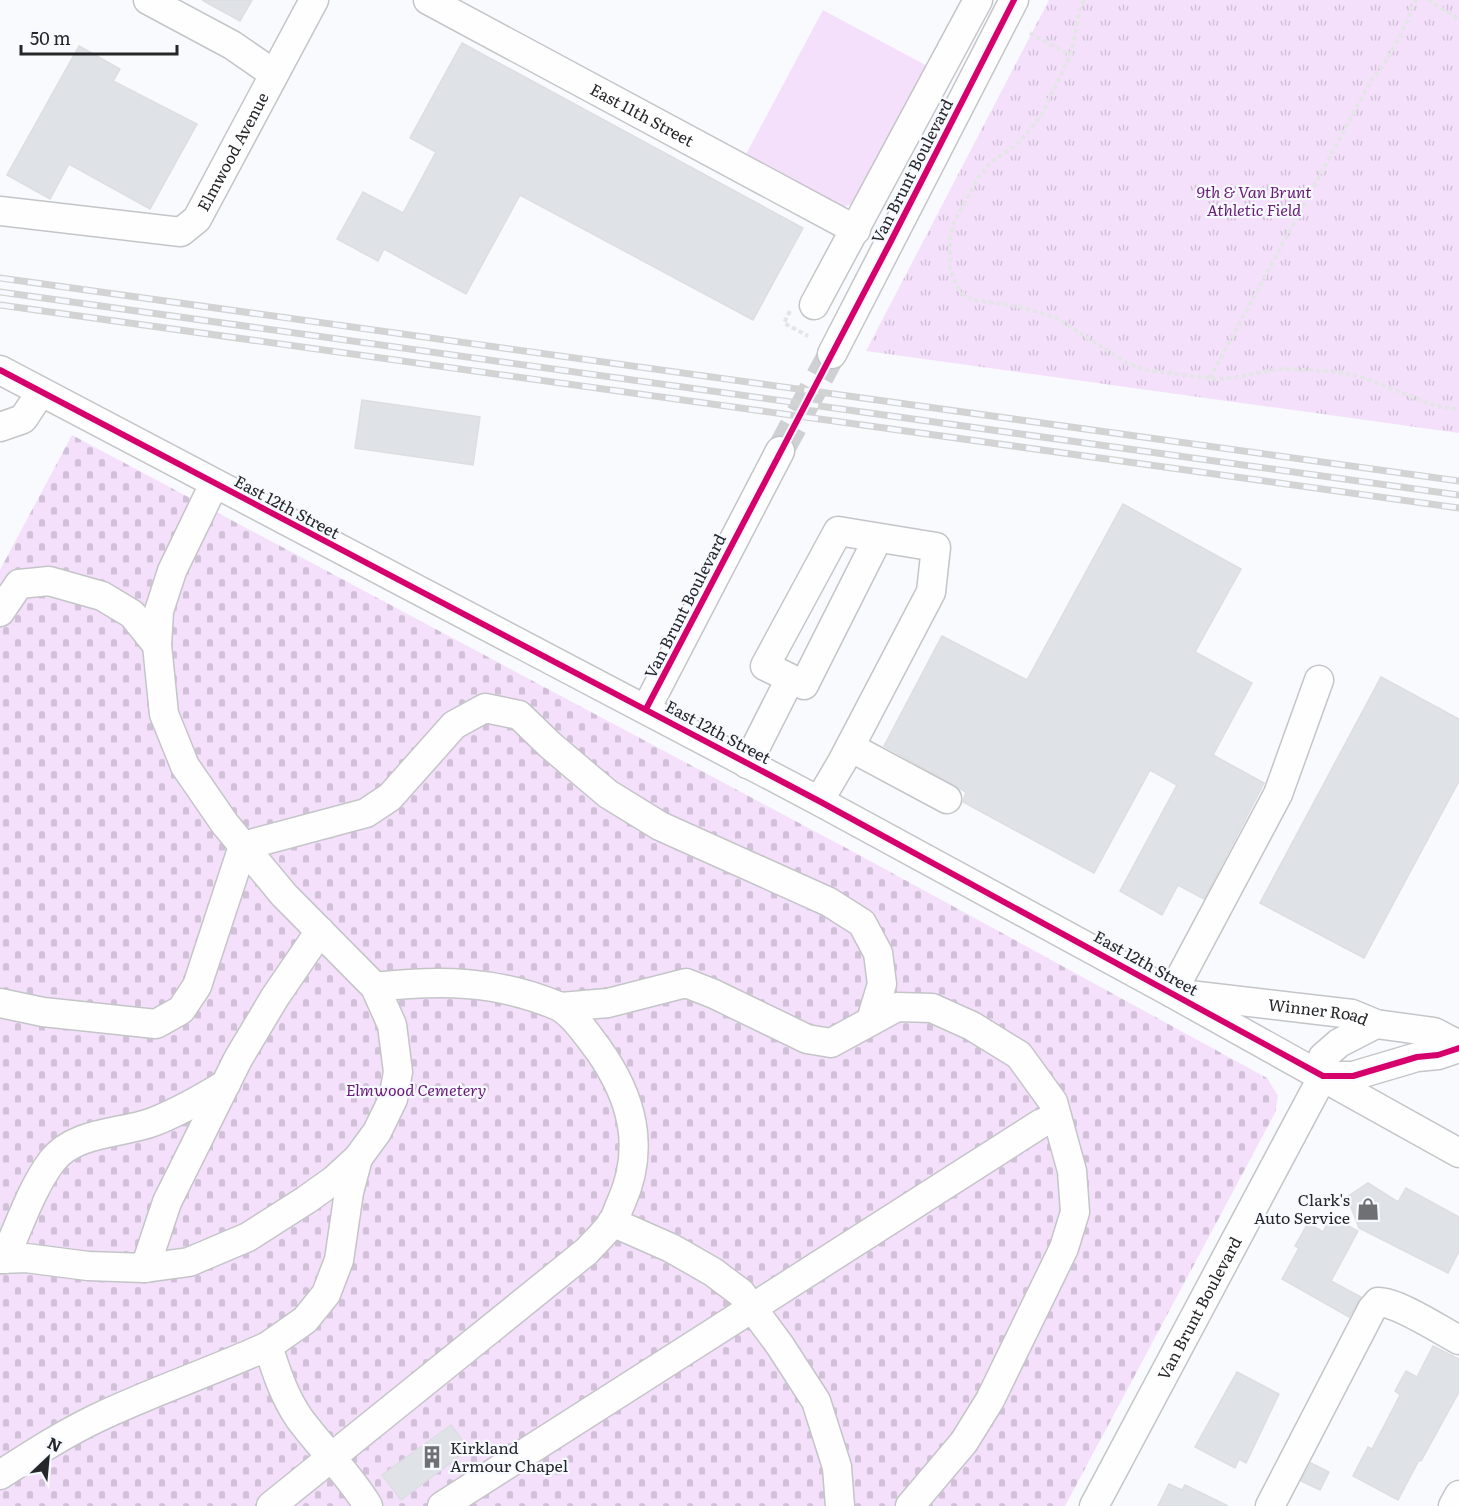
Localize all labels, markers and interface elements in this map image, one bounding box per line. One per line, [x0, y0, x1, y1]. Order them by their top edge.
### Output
scale bar [21, 18, 177, 56]
text: 50 m [30, 24, 71, 51]
street label: East 11th Street [586, 76, 699, 152]
street label: Elmwood Avenue [190, 88, 274, 215]
street label: Van Brunt Boulevard [864, 94, 958, 247]
park label: 9th & Van Brunt Athletic Field [1196, 179, 1312, 221]
street label: East 12th Street [231, 468, 345, 544]
street label: Van Brunt Boulevard [637, 529, 731, 682]
street label: East 12th Street [662, 693, 776, 769]
street label: East 12th Street [1090, 923, 1204, 1001]
street label: Winner Road [1267, 991, 1373, 1031]
park label: Elmwood Cemetery [346, 1077, 486, 1101]
place label: Clark's Auto Service [1254, 1187, 1350, 1229]
shop icon: Clark's Auto Service [1355, 1196, 1381, 1222]
street label: Van Brunt Boulevard [1150, 1232, 1247, 1384]
north arrow [18, 1428, 78, 1488]
text: N [44, 1430, 66, 1457]
place label: Kirkland Armour Chapel [450, 1435, 568, 1477]
building icon: Kirkland Armour Chapel [419, 1444, 445, 1470]

